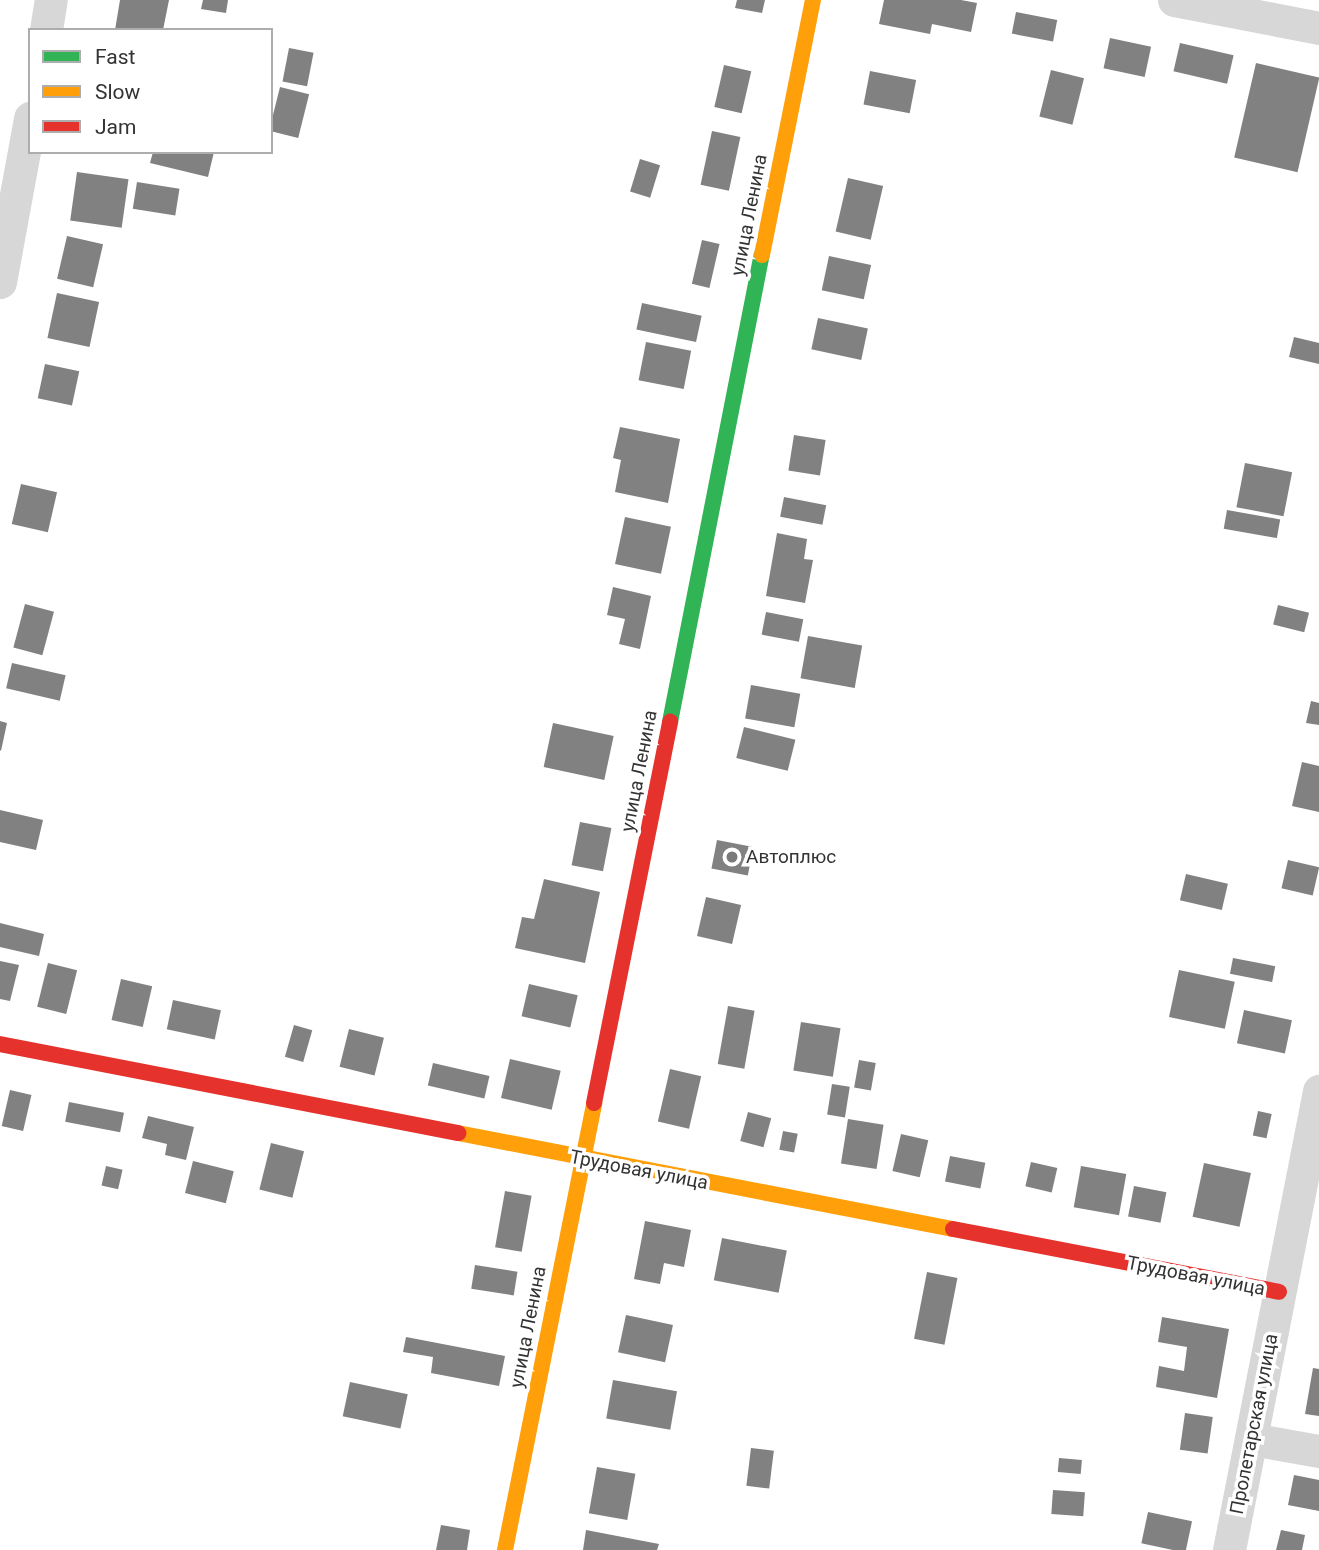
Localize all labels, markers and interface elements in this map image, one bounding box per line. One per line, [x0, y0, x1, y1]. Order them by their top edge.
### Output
legend [28, 28, 273, 154]
text: Fast [95, 45, 135, 69]
text: Slow [95, 80, 140, 104]
text: Jam [95, 115, 136, 139]
street label: улица Ленина [726, 152, 772, 278]
street label: улица Ленина [616, 708, 662, 834]
place label: Автоплюс [746, 846, 836, 868]
marker: Автоплюс [724, 849, 740, 865]
street label: Трудовая улица [568, 1145, 710, 1195]
street label: Трудовая улица [1125, 1251, 1267, 1301]
street label: улица Ленина [505, 1264, 551, 1390]
street label: Пролетарская улица [1225, 1332, 1283, 1516]

